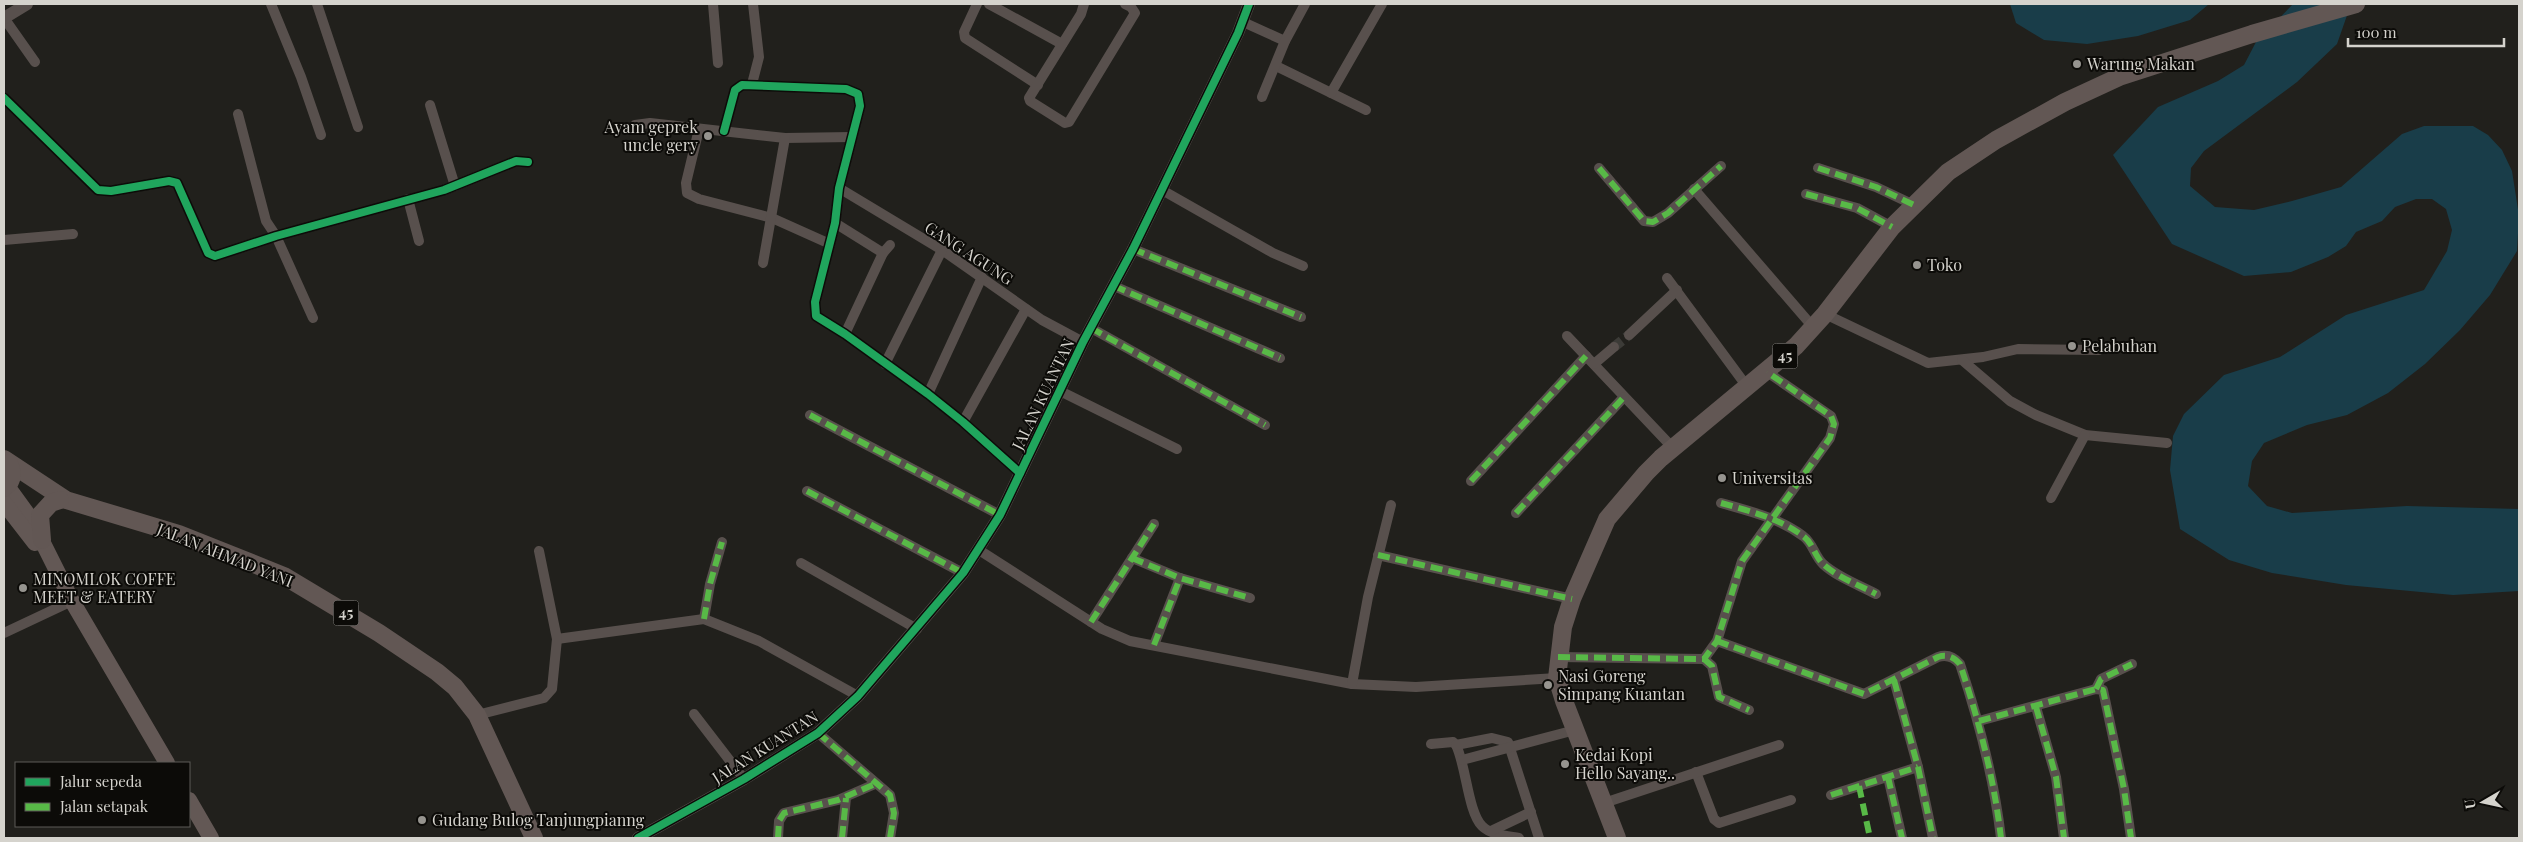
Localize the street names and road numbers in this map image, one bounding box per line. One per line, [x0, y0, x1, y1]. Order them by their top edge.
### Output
street label: GANG AGUNG [921, 216, 1018, 289]
street label: JALAN KUANTAN [1006, 335, 1079, 454]
road number: 45 [1772, 344, 1798, 368]
street label: JALAN AHMAD YANI [153, 517, 296, 591]
road number: 45 [334, 600, 358, 626]
street label: JALAN KUANTAN [707, 705, 822, 788]

